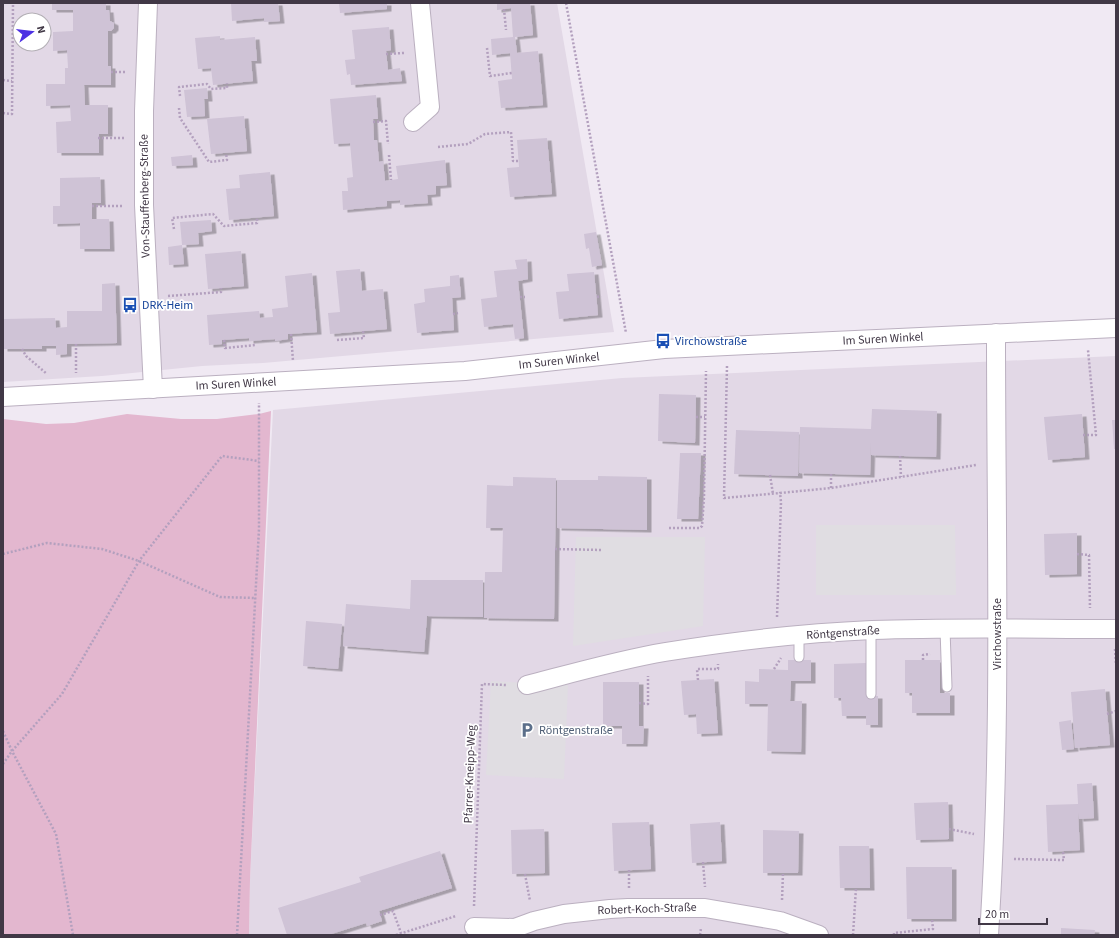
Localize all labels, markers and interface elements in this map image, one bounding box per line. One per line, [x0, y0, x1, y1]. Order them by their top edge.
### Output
north arrow [12, 12, 52, 52]
text: N [33, 24, 49, 35]
street label: Von-Stauffenberg-Straße [135, 134, 155, 258]
bus stop icon: DRK-Heim [121, 296, 139, 314]
place label: DRK-Heim [142, 297, 193, 314]
street label: Im Suren Winkel [842, 328, 924, 350]
bus stop icon: Virchowstraße [654, 332, 672, 350]
place label: Virchowstraße [675, 333, 747, 350]
street label: Im Suren Winkel [518, 348, 600, 374]
street label: Im Suren Winkel [195, 373, 277, 395]
street label: Virchowstraße [989, 598, 1006, 670]
street label: Röntgenstraße [806, 622, 880, 644]
parking icon: Röntgenstraße [518, 721, 536, 739]
place label: Röntgenstraße [539, 722, 613, 739]
street label: Pfarrer-Kneipp-Weg [460, 724, 480, 824]
street label: Robert-Koch-Straße [597, 899, 697, 919]
scale bar [979, 900, 1047, 926]
text: 20 m [985, 906, 1009, 923]

